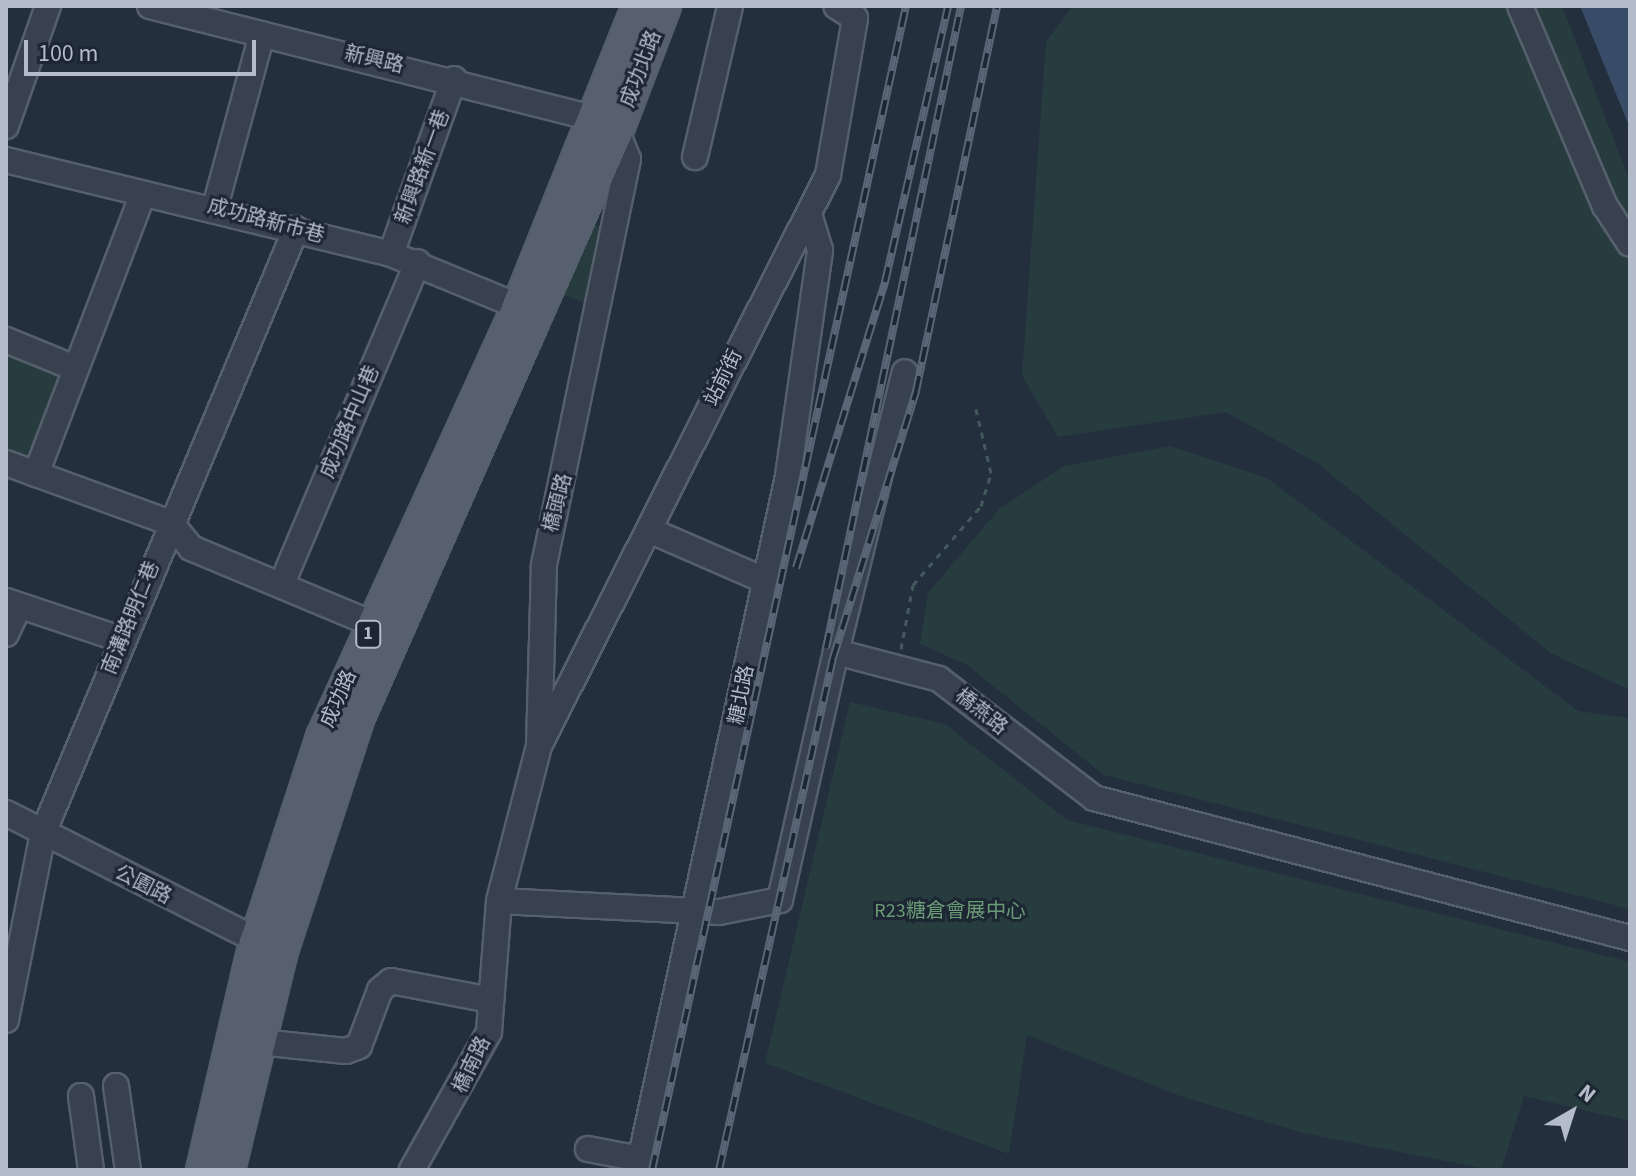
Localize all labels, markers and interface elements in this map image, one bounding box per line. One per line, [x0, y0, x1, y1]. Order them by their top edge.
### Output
scale bar [28, 24, 260, 74]
street label: 成功北路 [615, 27, 667, 111]
text: 100 m [38, 36, 98, 71]
street label: 新興路 [342, 42, 406, 78]
street label: 新興路新一巷 [391, 107, 455, 227]
street label: 成功路新市巷 [205, 194, 327, 248]
street label: 站前街 [700, 346, 748, 410]
street label: 成功路中山巷 [316, 362, 384, 482]
street label: 橋頭路 [539, 471, 577, 535]
street label: 南溝路明仁巷 [97, 558, 165, 678]
road number: 1 [354, 620, 382, 648]
street label: 糖北路 [724, 663, 760, 727]
street label: 成功路 [316, 667, 362, 731]
street label: 橋燕路 [950, 684, 1012, 740]
street label: 公園路 [111, 861, 175, 909]
park label: R23糖倉會展中心 [874, 899, 1026, 923]
street label: 橋南路 [448, 1033, 496, 1097]
north arrow [1532, 1072, 1612, 1152]
text: N [1571, 1076, 1603, 1110]

